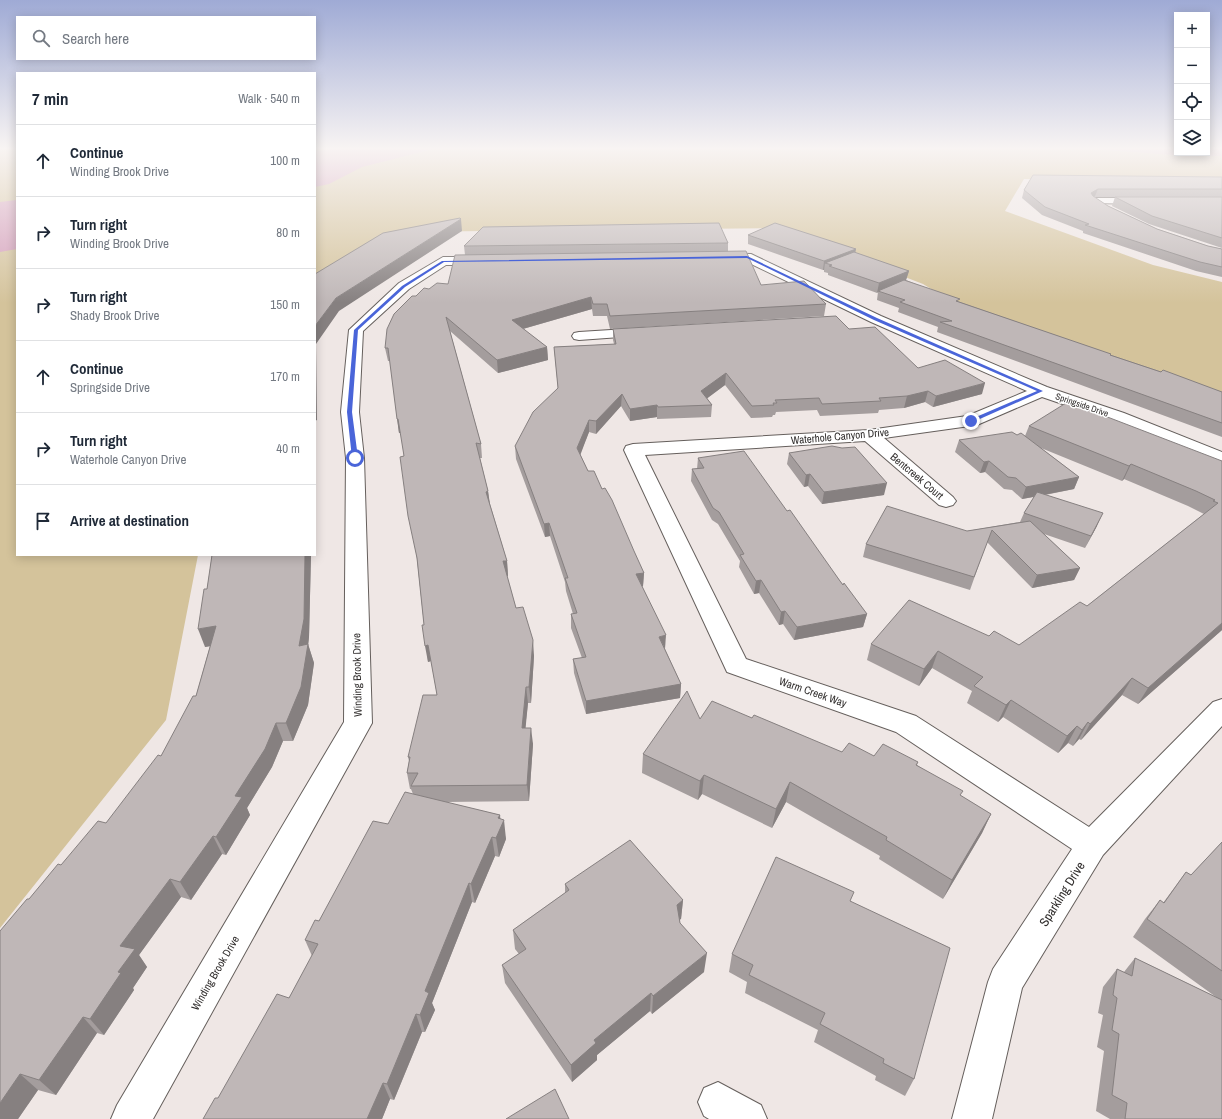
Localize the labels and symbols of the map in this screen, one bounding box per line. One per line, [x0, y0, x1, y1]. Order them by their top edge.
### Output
street label: Springside Drive [1054, 390, 1110, 420]
route end [962, 412, 980, 430]
street label: Waterhole Canyon Drive [790, 425, 890, 447]
route start [346, 449, 364, 467]
street label: Bentcreek Court [888, 450, 947, 503]
street label: Winding Brook Drive [349, 633, 365, 717]
street label: Warm Creek Way [777, 674, 849, 710]
street label: Sparkling Drive [1035, 858, 1089, 930]
street label: Winding Brook Drive [188, 933, 242, 1013]

